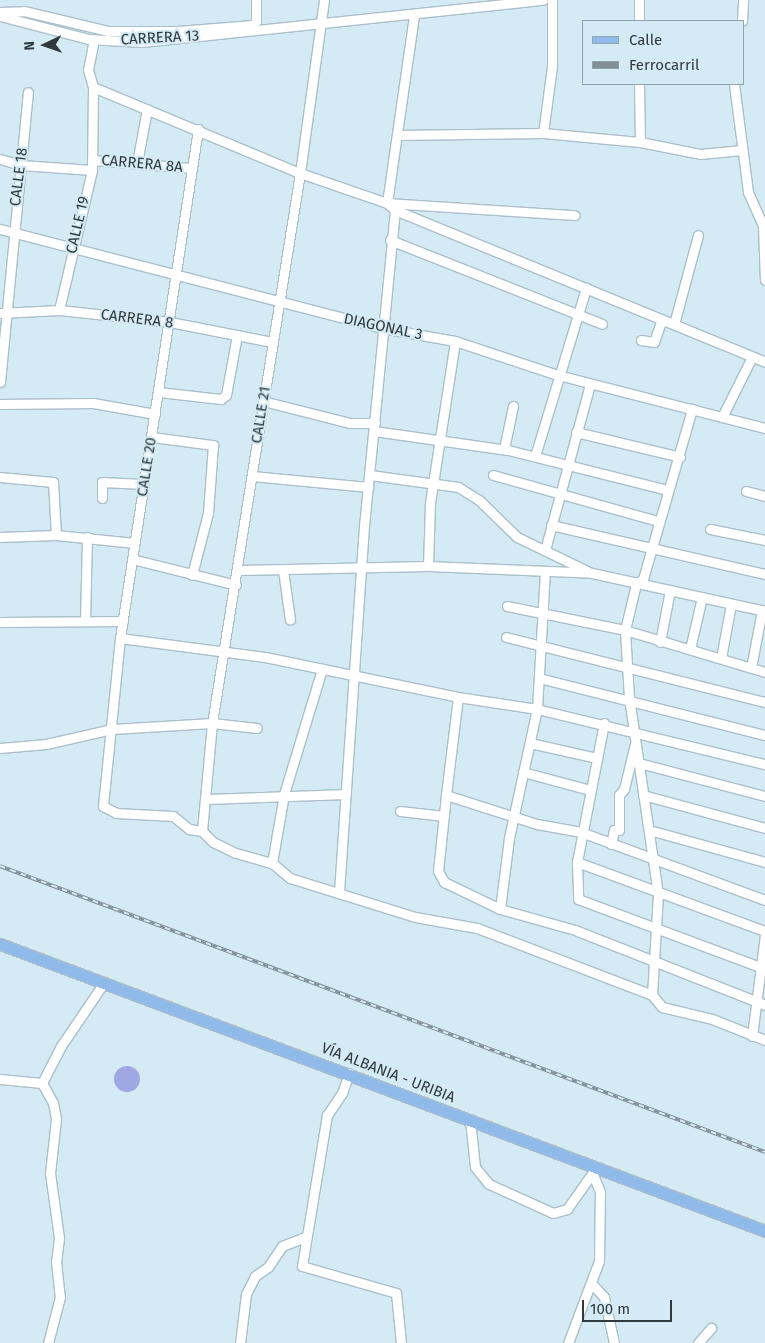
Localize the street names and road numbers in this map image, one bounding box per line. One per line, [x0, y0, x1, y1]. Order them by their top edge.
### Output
street label: CARRERA 13 [120, 27, 200, 49]
street label: CALLE 18 [6, 147, 32, 207]
street label: CARRERA 8A [101, 151, 183, 177]
street label: CALLE 19 [63, 195, 93, 255]
street label: CARRERA 8 [100, 306, 174, 332]
street label: DIAGONAL 3 [342, 310, 424, 344]
street label: CALLE 21 [248, 385, 274, 445]
street label: CALLE 20 [133, 436, 161, 498]
street label: VÍA ALBANIA - URIBIA [319, 1039, 457, 1107]

